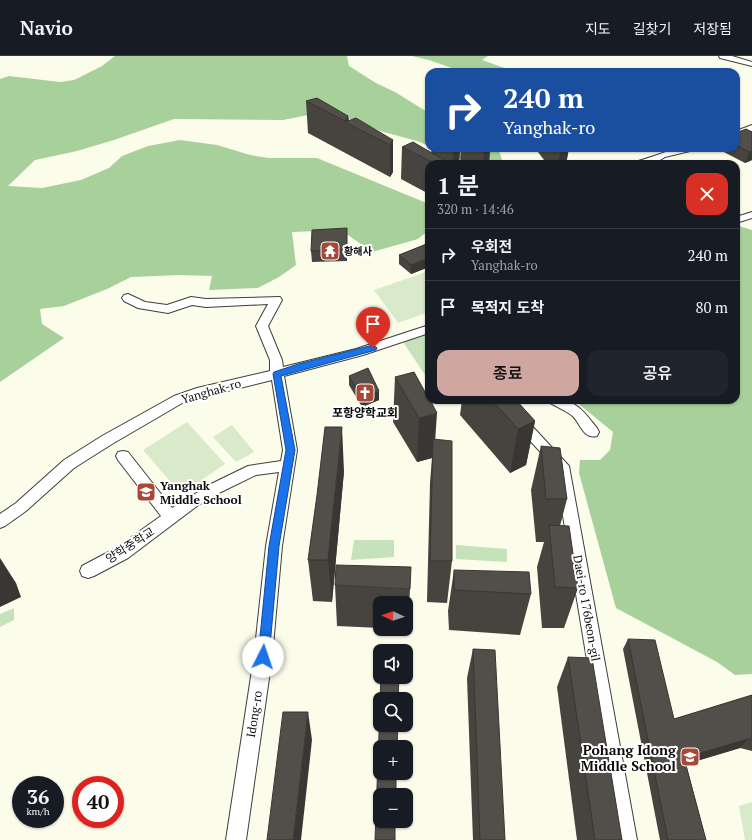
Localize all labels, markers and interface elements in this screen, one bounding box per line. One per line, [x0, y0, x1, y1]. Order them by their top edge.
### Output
text: Navio [20, 15, 73, 40]
text: 지도 [585, 19, 611, 38]
text: 길찾기 [633, 19, 671, 38]
text: 저장됨 [693, 19, 732, 38]
text: 240 m [503, 79, 584, 116]
icon: right [437, 84, 489, 136]
text: Yanghak-ro [503, 115, 595, 139]
text: 1 분 [437, 169, 479, 201]
button: close [686, 173, 728, 215]
text: 320 m · 14:46 [437, 200, 514, 218]
text: 우회전 [471, 236, 512, 256]
temple icon: 황해사 [319, 240, 341, 262]
icon: right [437, 244, 459, 266]
place label: 황해사 [344, 245, 372, 258]
text: 240 m [687, 245, 728, 265]
text: Yanghak-ro [471, 256, 538, 274]
icon: arrive [437, 296, 459, 318]
text: 목적지 도착 [471, 297, 544, 317]
text: 80 m [695, 297, 728, 317]
pin [356, 307, 390, 348]
icon: arrive [362, 313, 384, 335]
button: 종료 [437, 350, 579, 396]
button: 공유 [587, 350, 728, 396]
street label: Yanghak-ro [179, 375, 243, 407]
church icon: 포항양학교회 [354, 382, 376, 404]
place label: 포항양학교회 [332, 405, 398, 420]
place label: Yanghak Middle School [160, 478, 242, 507]
school or university icon: Yanghak Middle School [135, 481, 157, 503]
street label: 양학중학교 [103, 524, 157, 566]
street label: Daei-ro 176beon-gil [570, 554, 604, 663]
north arrow [373, 596, 413, 636]
map controls [373, 596, 413, 828]
position arrow [242, 636, 284, 678]
button: sound [373, 644, 413, 684]
street label: Idong-ro [243, 689, 265, 739]
button: search [373, 692, 413, 732]
button: + [373, 740, 413, 780]
place label: Pohang Idong Middle School [581, 740, 677, 775]
school or university icon: Pohang Idong Middle School [679, 746, 701, 768]
speed limit sign: 40 [72, 776, 124, 828]
text: 36 [27, 783, 49, 810]
button: − [373, 788, 413, 828]
text: km/h [26, 805, 50, 818]

